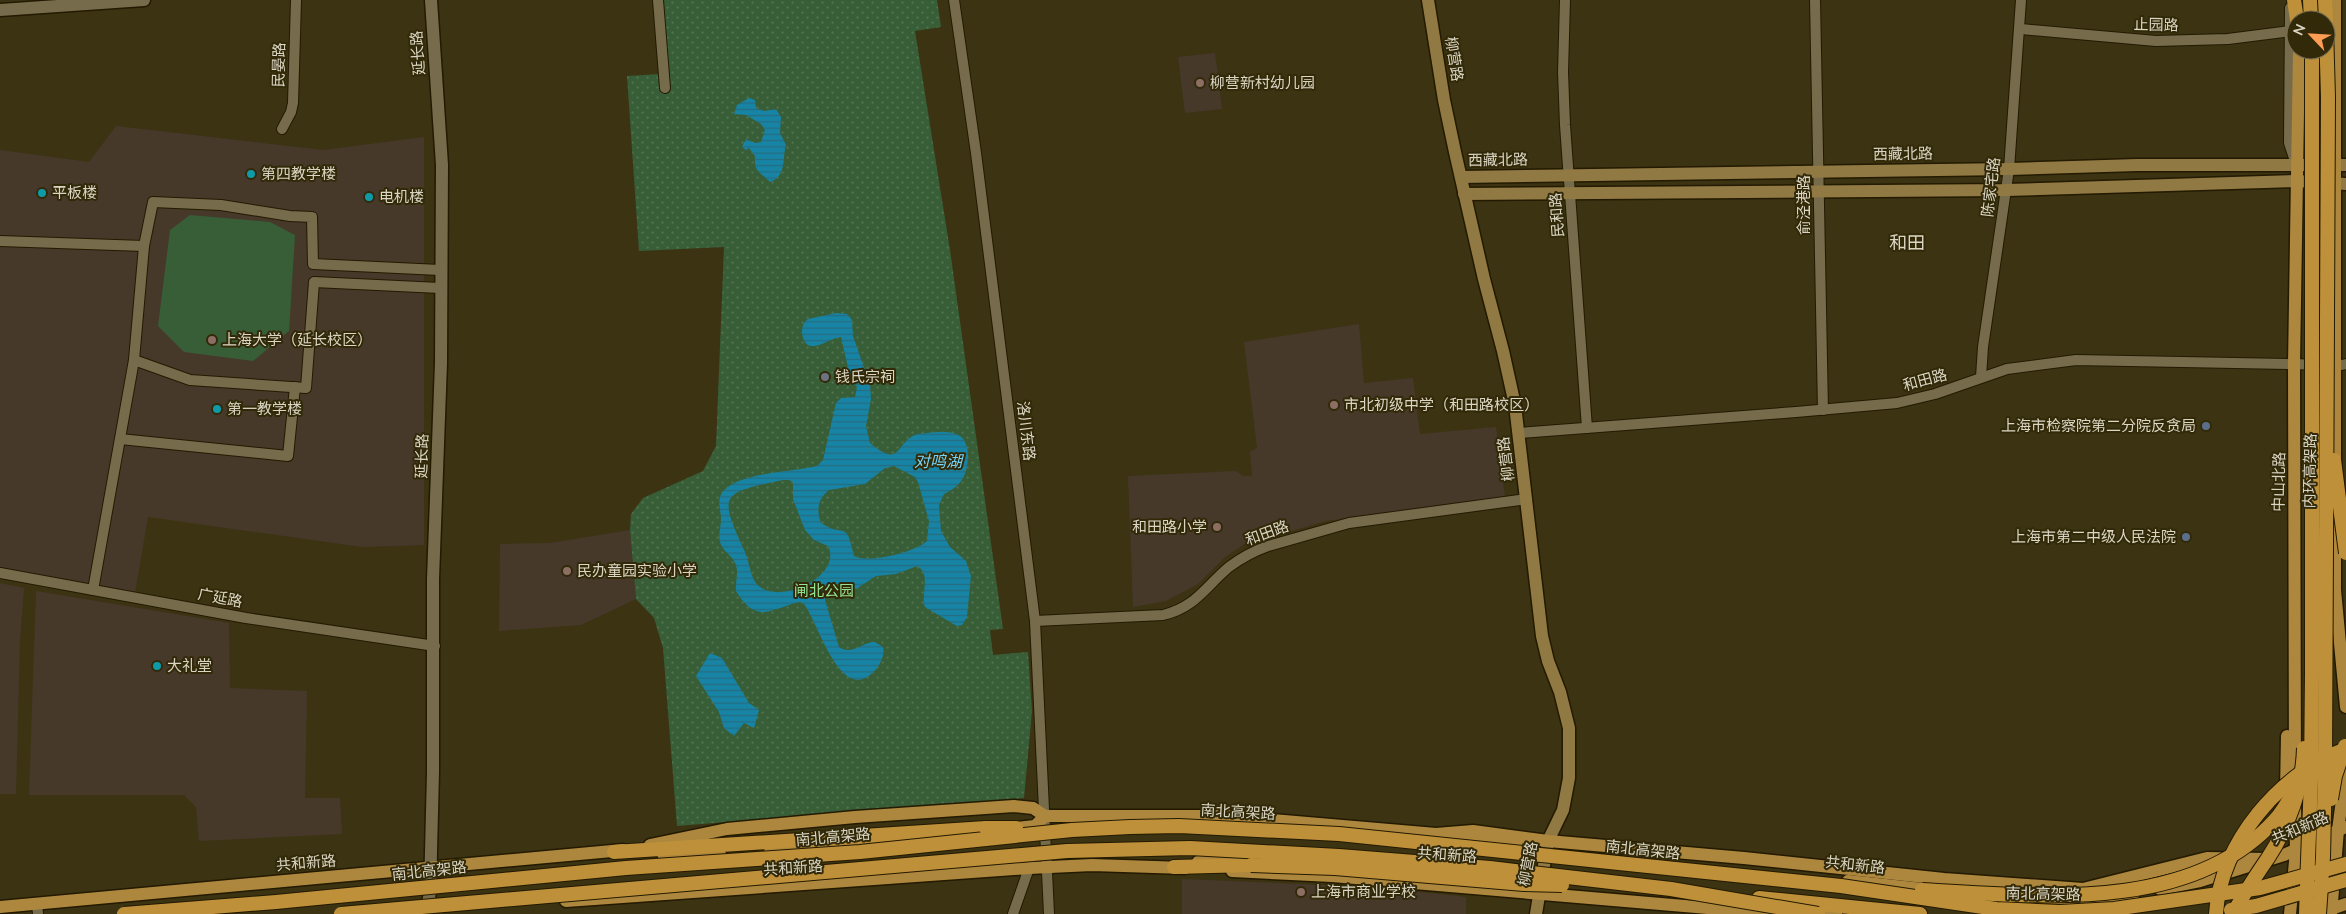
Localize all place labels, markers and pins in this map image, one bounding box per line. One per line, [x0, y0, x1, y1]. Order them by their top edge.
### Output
place label: 柳营新村幼儿园 [1210, 73, 1315, 92]
marker: 柳营新村幼儿园 [1194, 77, 1206, 89]
place label: 第四教学楼 [261, 164, 336, 183]
marker: 第四教学楼 [245, 168, 257, 180]
place label: 平板楼 [52, 183, 97, 202]
marker: 平板楼 [36, 187, 48, 199]
place label: 电机楼 [379, 187, 424, 206]
marker: 电机楼 [363, 191, 375, 203]
place label: 上海大学（延长校区） [222, 330, 372, 349]
marker: 上海大学（延长校区） [206, 334, 218, 346]
place label: 钱氏宗祠 [835, 367, 895, 386]
marker: 钱氏宗祠 [819, 371, 831, 383]
place label: 市北初级中学（和田路校区） [1344, 395, 1539, 414]
place label: 第一教学楼 [227, 399, 302, 418]
marker: 市北初级中学（和田路校区） [1328, 399, 1340, 411]
marker: 第一教学楼 [211, 403, 223, 415]
place label: 上海市检察院第二分院反贪局 [2001, 416, 2196, 435]
marker: 上海市检察院第二分院反贪局 [2200, 420, 2212, 432]
place label: 和田路小学 [1132, 517, 1207, 536]
marker: 和田路小学 [1211, 521, 1223, 533]
place label: 上海市第二中级人民法院 [2011, 527, 2176, 546]
marker: 上海市第二中级人民法院 [2180, 531, 2192, 543]
place label: 民办童园实验小学 [577, 561, 697, 580]
marker: 民办童园实验小学 [561, 565, 573, 577]
place label: 大礼堂 [167, 656, 212, 675]
marker: 大礼堂 [151, 660, 163, 672]
place label: 上海市商业学校 [1311, 882, 1416, 901]
marker: 上海市商业学校 [1295, 886, 1307, 898]

